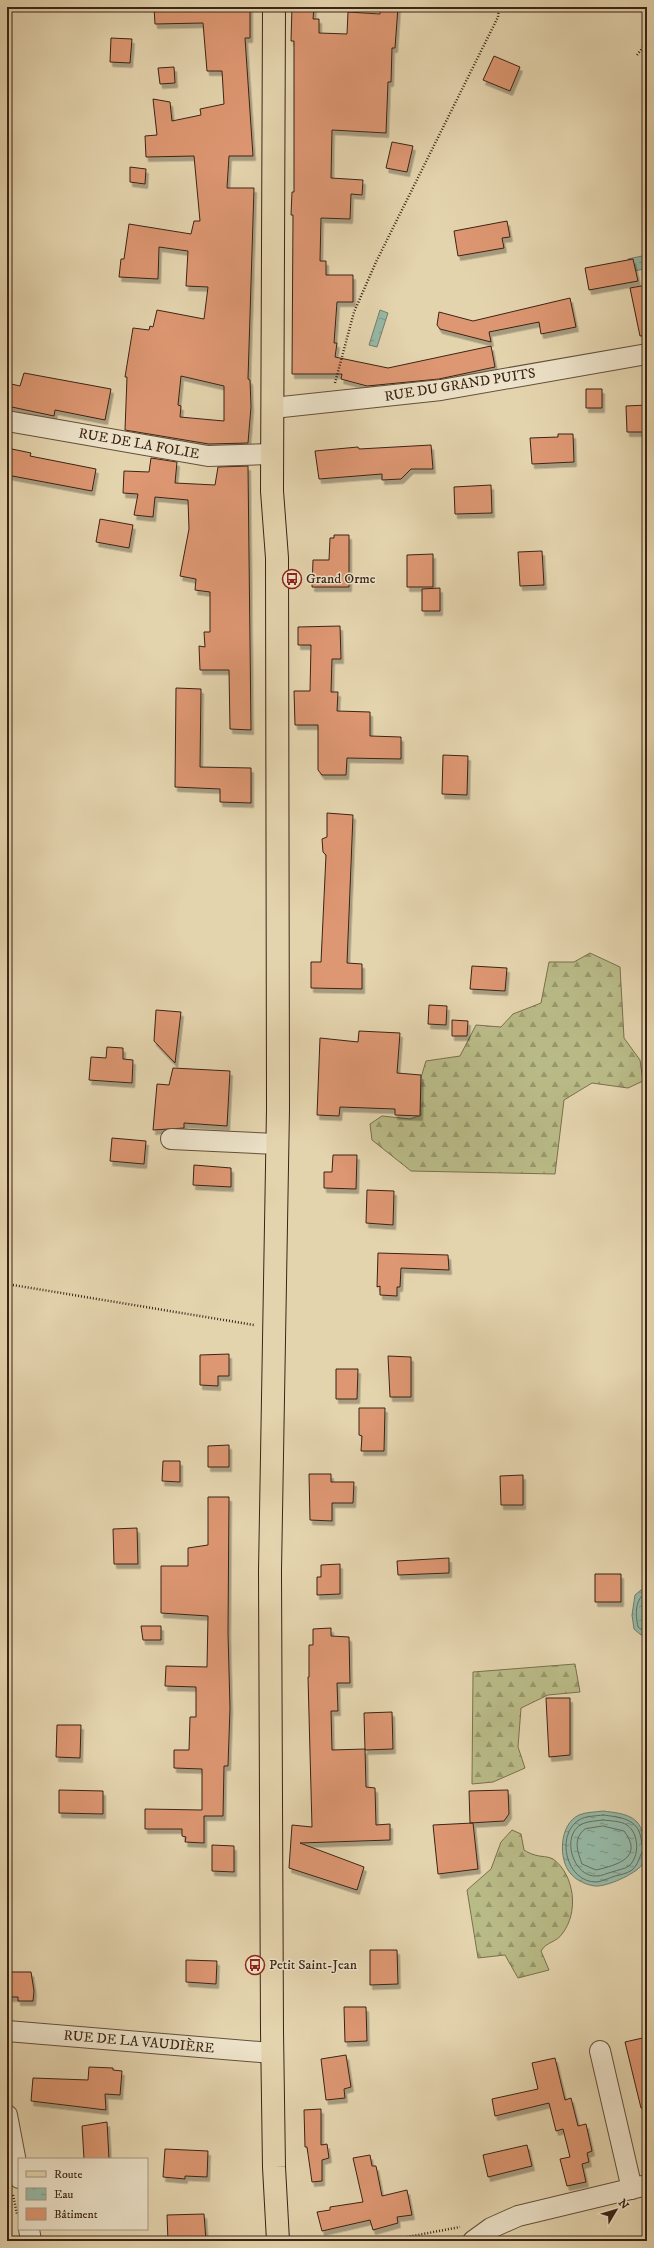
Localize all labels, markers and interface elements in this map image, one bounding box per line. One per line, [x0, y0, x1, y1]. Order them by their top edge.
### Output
street label: RUE DU GRAND PUITS [383, 364, 537, 406]
street label: RUE DE LA FOLIE [77, 425, 201, 464]
bus stop icon: Grand Orme [281, 568, 303, 590]
place label: Grand Orme [306, 570, 376, 588]
bus stop icon: Petit Saint-Jean [244, 1954, 266, 1976]
place label: Petit Saint-Jean [269, 1956, 358, 1974]
street label: RUE DE LA VAUDIÈRE [63, 2026, 215, 2058]
legend [18, 2158, 148, 2230]
text: Route [54, 2167, 82, 2182]
text: Eau [54, 2187, 74, 2202]
north arrow [596, 2190, 636, 2230]
text: N [615, 2197, 631, 2212]
text: Bâtiment [54, 2207, 98, 2222]

